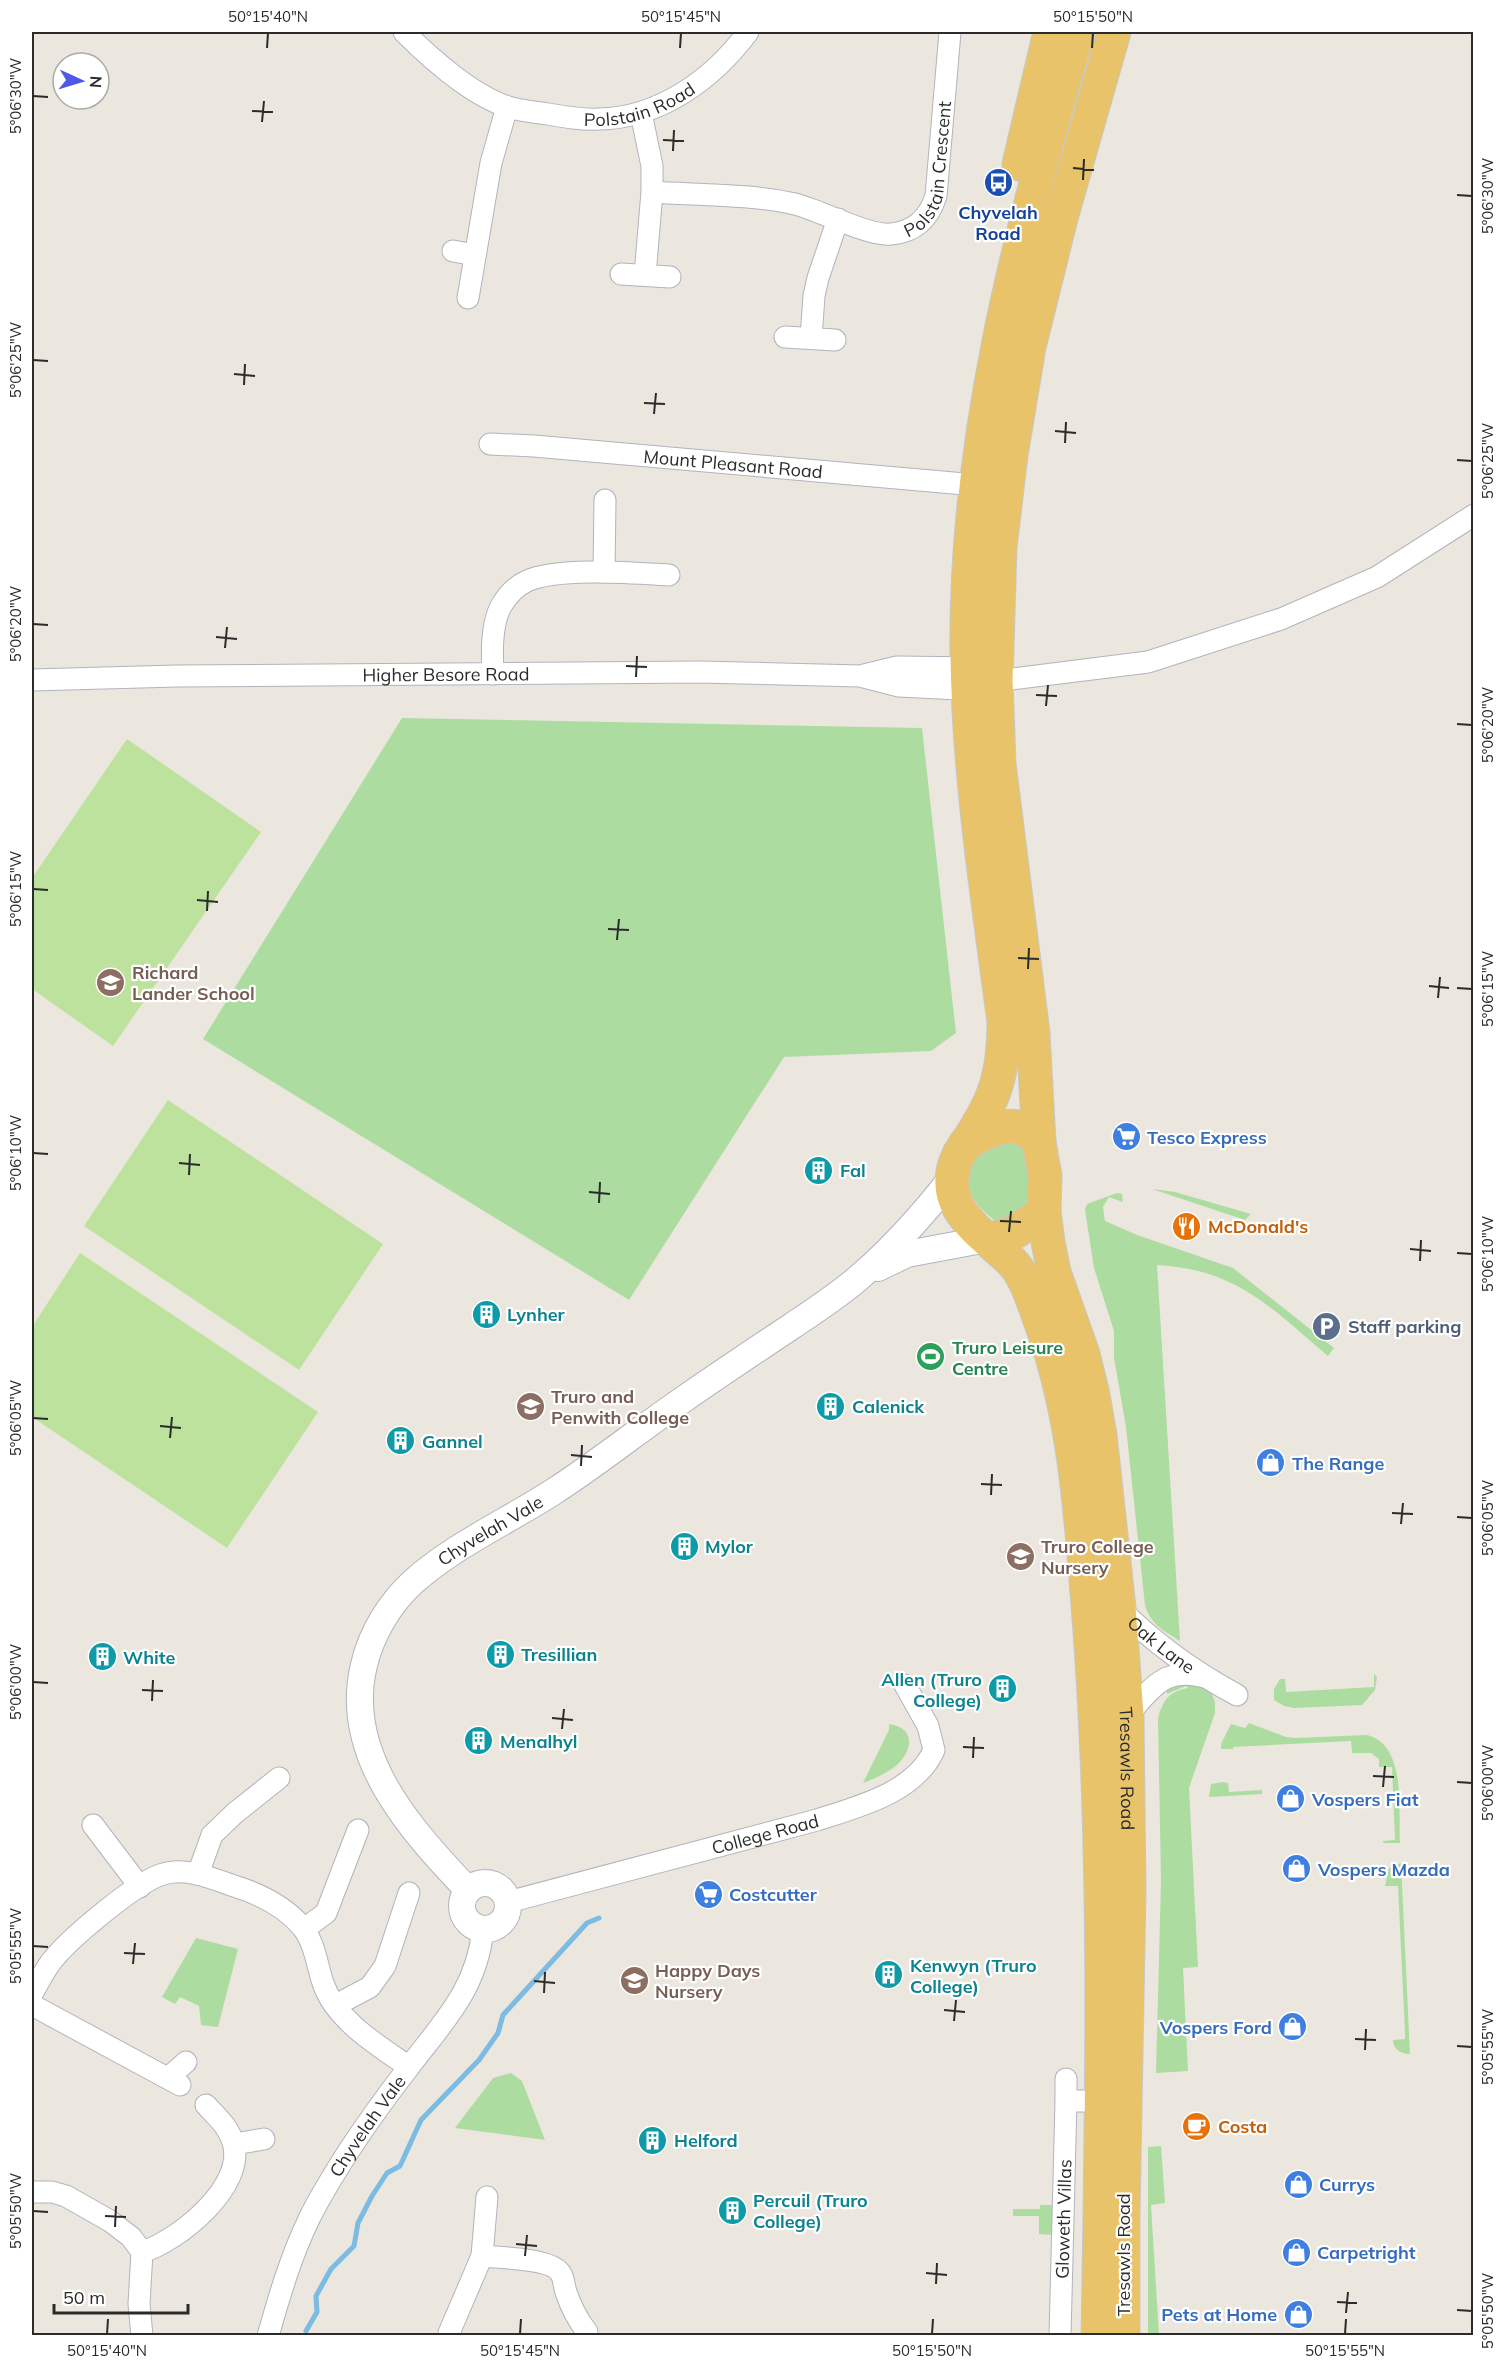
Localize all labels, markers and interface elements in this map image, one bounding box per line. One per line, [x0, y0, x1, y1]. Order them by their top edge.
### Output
text: 50°15'40"N [228, 7, 308, 26]
text: 50°15'45"N [641, 7, 721, 26]
text: 50°15'50"N [1053, 7, 1133, 26]
north arrow [51, 51, 111, 111]
text: 5°06'30"W [6, 57, 25, 134]
text: N [86, 75, 106, 89]
street label: Polstain Road [584, 77, 699, 131]
street label: Polstain Crescent [900, 100, 956, 242]
text: 5°06'30"W [1478, 157, 1497, 234]
bus stop icon: Chyvelah Road [982, 167, 1014, 199]
place label: Chyvelah Road [958, 201, 1038, 245]
text: 5°06'25"W [6, 321, 25, 398]
text: 5°06'25"W [1478, 422, 1497, 499]
street label: Mount Pleasant Road [643, 444, 824, 483]
text: 5°06'20"W [6, 585, 25, 662]
street label: Higher Besore Road [362, 662, 529, 686]
text: 5°06'20"W [1478, 686, 1497, 763]
text: 5°06'15"W [6, 850, 25, 927]
text: 5°06'15"W [1478, 950, 1497, 1027]
place label: Richard Lander School [132, 961, 255, 1005]
school or university icon: Richard Lander School [95, 966, 127, 998]
text: 5°06'10"W [6, 1114, 25, 1191]
supermarket icon: Tesco Express [1110, 1121, 1142, 1153]
place label: Tesco Express [1147, 1126, 1267, 1149]
building icon: Fal [803, 1154, 835, 1186]
place label: Fal [840, 1159, 866, 1182]
restaurant icon: McDonald's [1171, 1210, 1203, 1242]
place label: McDonald's [1208, 1215, 1308, 1238]
text: 5°06'10"W [1478, 1215, 1497, 1292]
building icon: Lynher [470, 1298, 502, 1330]
place label: Lynher [507, 1303, 566, 1326]
parking icon: Staff parking [1311, 1310, 1343, 1342]
place label: Staff parking [1348, 1315, 1461, 1338]
place label: Truro Leisure Centre [952, 1336, 1063, 1380]
sports icon: Truro Leisure Centre [915, 1341, 947, 1373]
text: 5°06'05"W [6, 1379, 25, 1456]
place label: Truro and Penwith College [551, 1385, 689, 1429]
school or university icon: Truro and Penwith College [514, 1390, 546, 1422]
building icon: Calenick [815, 1390, 847, 1422]
place label: Calenick [852, 1395, 925, 1418]
building icon: Gannel [385, 1425, 417, 1457]
place label: Gannel [422, 1430, 483, 1453]
shop icon: The Range [1255, 1447, 1287, 1479]
place label: The Range [1292, 1452, 1385, 1475]
text: 5°06'05"W [1478, 1479, 1497, 1556]
street label: Chyvelah Vale [433, 1490, 547, 1571]
building icon: Mylor [668, 1530, 700, 1562]
place label: Mylor [705, 1535, 754, 1558]
place label: Truro College Nursery [1041, 1535, 1154, 1579]
school or university icon: Truro College Nursery [1004, 1540, 1036, 1572]
street label: Oak Lane [1123, 1611, 1200, 1678]
building icon: Tresillian [484, 1638, 516, 1670]
building icon: White [86, 1641, 118, 1673]
text: 5°06'00"W [6, 1643, 25, 1720]
place label: Tresillian [521, 1643, 597, 1666]
place label: White [123, 1646, 175, 1669]
place label: Allen (Truro College) [881, 1668, 982, 1712]
building icon: Allen (Truro College) [987, 1673, 1019, 1705]
street label: Tresawls Road [1115, 1706, 1140, 1830]
building icon: Menalhyl [463, 1725, 495, 1757]
place label: Menalhyl [500, 1730, 577, 1753]
text: 5°06'00"W [1478, 1744, 1497, 1821]
shop icon: Vospers Fiat [1275, 1783, 1307, 1815]
place label: Vospers Fiat [1311, 1788, 1419, 1811]
street label: College Road [709, 1809, 821, 1859]
shop icon: Vospers Mazda [1281, 1853, 1313, 1885]
place label: Vospers Mazda [1317, 1858, 1450, 1881]
supermarket icon: Costcutter [692, 1878, 724, 1910]
place label: Costcutter [729, 1883, 818, 1906]
text: 5°05'55"W [6, 1907, 25, 1984]
place label: Kenwyn (Truro College) [910, 1954, 1037, 1998]
place label: Happy Days Nursery [655, 1959, 760, 2003]
building icon: Kenwyn (Truro College) [873, 1959, 905, 1991]
school or university icon: Happy Days Nursery [618, 1964, 650, 1996]
text: 5°05'55"W [1478, 2008, 1497, 2085]
shop icon: Vospers Ford [1277, 2011, 1309, 2043]
place label: Vospers Ford [1159, 2016, 1272, 2039]
street label: Chyvelah Vale [324, 2070, 410, 2181]
cafe icon: Costa [1181, 2110, 1213, 2142]
place label: Costa [1218, 2115, 1267, 2138]
building icon: Helford [637, 2124, 669, 2156]
place label: Helford [674, 2129, 738, 2152]
street label: Gloweth Villas [1050, 2159, 1076, 2279]
shop icon: Currys [1282, 2168, 1314, 2200]
text: 5°05'50"W [6, 2172, 25, 2249]
place label: Currys [1319, 2173, 1375, 2196]
place label: Percuil (Truro College) [753, 2189, 868, 2233]
street label: Tresawls Road [1112, 2193, 1135, 2317]
building icon: Percuil (Truro College) [716, 2194, 748, 2226]
shop icon: Carpetright [1280, 2236, 1312, 2268]
place label: Carpetright [1317, 2241, 1416, 2264]
text: 5°05'50"W [1478, 2272, 1497, 2349]
scale bar [54, 2277, 188, 2315]
text: 50 m [63, 2286, 105, 2309]
shop icon: Pets at Home [1282, 2298, 1314, 2330]
place label: Pets at Home [1161, 2303, 1277, 2326]
text: 50°15'40"N [67, 2341, 147, 2360]
text: 50°15'45"N [480, 2341, 560, 2360]
text: 50°15'50"N [892, 2341, 972, 2360]
text: 50°15'55"N [1305, 2341, 1385, 2360]

